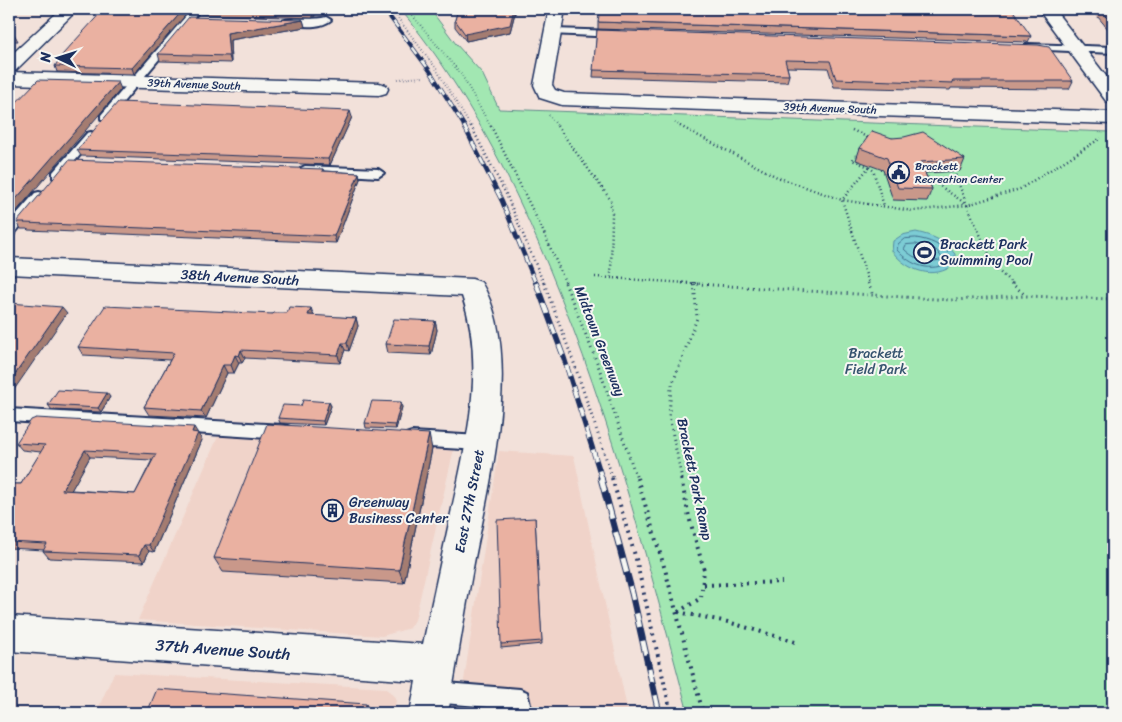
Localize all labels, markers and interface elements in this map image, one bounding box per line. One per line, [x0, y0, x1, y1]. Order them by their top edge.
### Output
north arrow [32, 32, 82, 82]
text: N [33, 51, 58, 64]
street label: 39th Avenue South [147, 73, 241, 96]
street label: 39th Avenue South [783, 97, 877, 120]
place label: Brackett Recreation Center [915, 157, 1005, 189]
public building icon: Brackett Recreation Center [887, 160, 911, 184]
place label: Brackett Park Swimming Pool [940, 232, 1033, 273]
sports icon: Brackett Park Swimming Pool [912, 240, 936, 264]
street label: 38th Avenue South [180, 262, 300, 293]
street label: Midtown Greenway [567, 282, 632, 401]
park label: Brackett Field Park [845, 341, 908, 382]
street label: Brackett Park Ramp [669, 416, 720, 543]
street label: East 27th Street [447, 447, 492, 555]
place label: Greenway Business Center [349, 490, 449, 531]
building icon: Greenway Business Center [321, 498, 345, 522]
street label: 37th Avenue South [155, 630, 291, 669]

